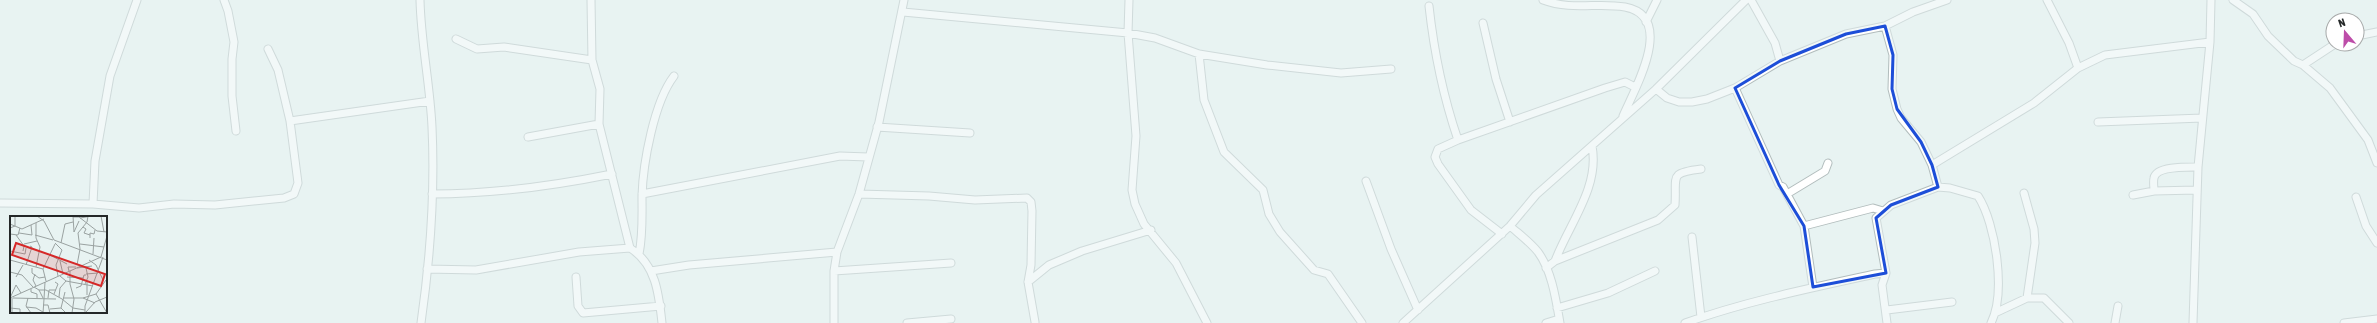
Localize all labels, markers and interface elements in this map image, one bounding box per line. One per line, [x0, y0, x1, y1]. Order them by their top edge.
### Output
north arrow [2325, 12, 2365, 52]
text: N [2337, 16, 2347, 29]
inset map [10, 216, 107, 313]

